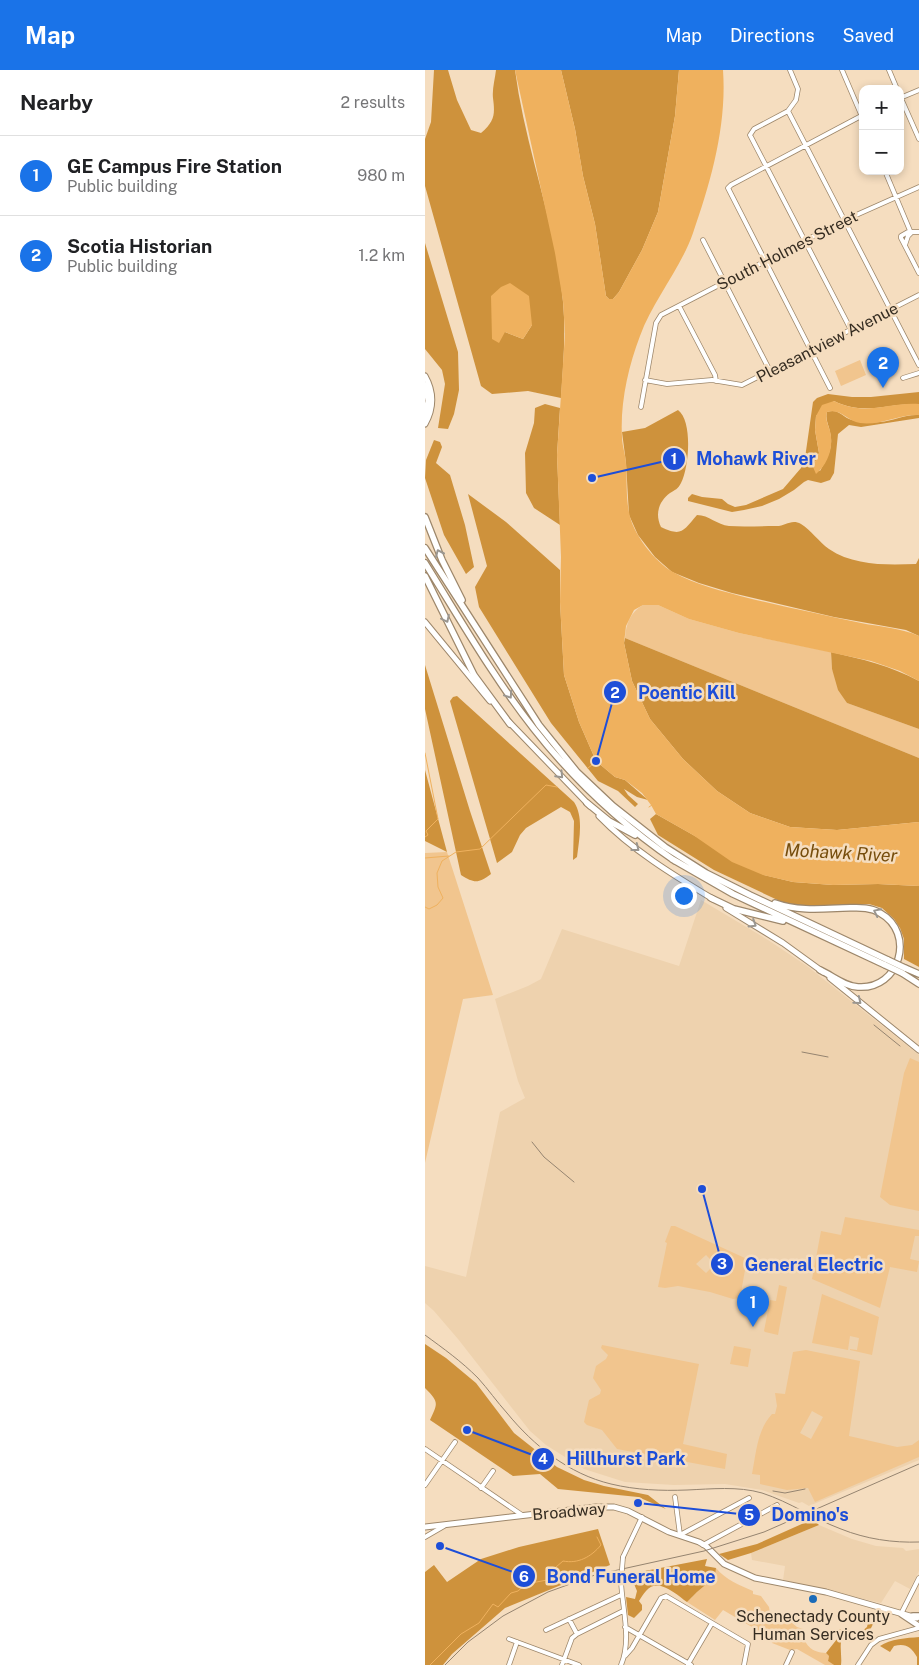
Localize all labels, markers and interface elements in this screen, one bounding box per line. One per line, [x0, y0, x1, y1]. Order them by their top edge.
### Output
text: Map [25, 21, 75, 49]
text: Map [665, 25, 702, 46]
text: Directions [730, 25, 815, 46]
text: Saved [843, 25, 894, 46]
map controls [859, 85, 904, 175]
button: + [859, 85, 904, 130]
text: Nearby [20, 90, 93, 115]
text: 2 results [340, 93, 405, 112]
button: − [859, 130, 904, 175]
text: GE Campus Fire Station [67, 155, 282, 177]
text: 1 [33, 166, 39, 185]
text: 980 m [357, 166, 405, 185]
text: Public building [67, 177, 178, 196]
street label: South Holmes Street [713, 207, 861, 294]
text: Scotia Historian [67, 235, 212, 257]
text: 2 [31, 246, 41, 265]
text: 1.2 km [358, 246, 405, 265]
text: Public building [67, 257, 178, 276]
street label: Pleasantview Avenue [753, 298, 901, 386]
pin: 2 [867, 347, 899, 388]
callout: Mohawk River [661, 442, 826, 475]
text: Mohawk River [696, 448, 817, 469]
text: 1 [671, 450, 677, 467]
one-way arrow [434, 549, 445, 558]
one-way arrow [440, 614, 450, 623]
callout: Poentic Kill [603, 676, 746, 709]
text: Poentic Kill [638, 682, 736, 703]
text: 2 [610, 684, 620, 701]
one-way arrow [503, 689, 512, 699]
one-way arrow [554, 770, 563, 779]
water label: Mohawk River [784, 839, 898, 866]
one-way arrow [630, 842, 639, 851]
your location [671, 883, 697, 909]
one-way arrow [873, 908, 882, 919]
one-way arrow [747, 918, 756, 927]
one-way arrow [853, 995, 862, 1004]
callout: General Electric [709, 1248, 893, 1281]
text: General Electric [745, 1254, 883, 1275]
text: 3 [717, 1255, 727, 1272]
pin: 1 [737, 1286, 769, 1327]
callout: Hillhurst Park [531, 1442, 695, 1475]
text: Hillhurst Park [566, 1448, 686, 1469]
text: 4 [538, 1450, 548, 1467]
street label: Broadway [532, 1499, 607, 1524]
callout: Domino's [736, 1499, 858, 1532]
text: Domino's [771, 1504, 849, 1525]
text: 5 [744, 1506, 754, 1523]
callout: Bond Funeral Home [512, 1560, 726, 1593]
text: Bond Funeral Home [546, 1566, 716, 1587]
text: 6 [519, 1568, 529, 1585]
marker: Schenectady County Human Services [807, 1593, 819, 1605]
place label: Schenectady County Human Services [736, 1607, 891, 1644]

